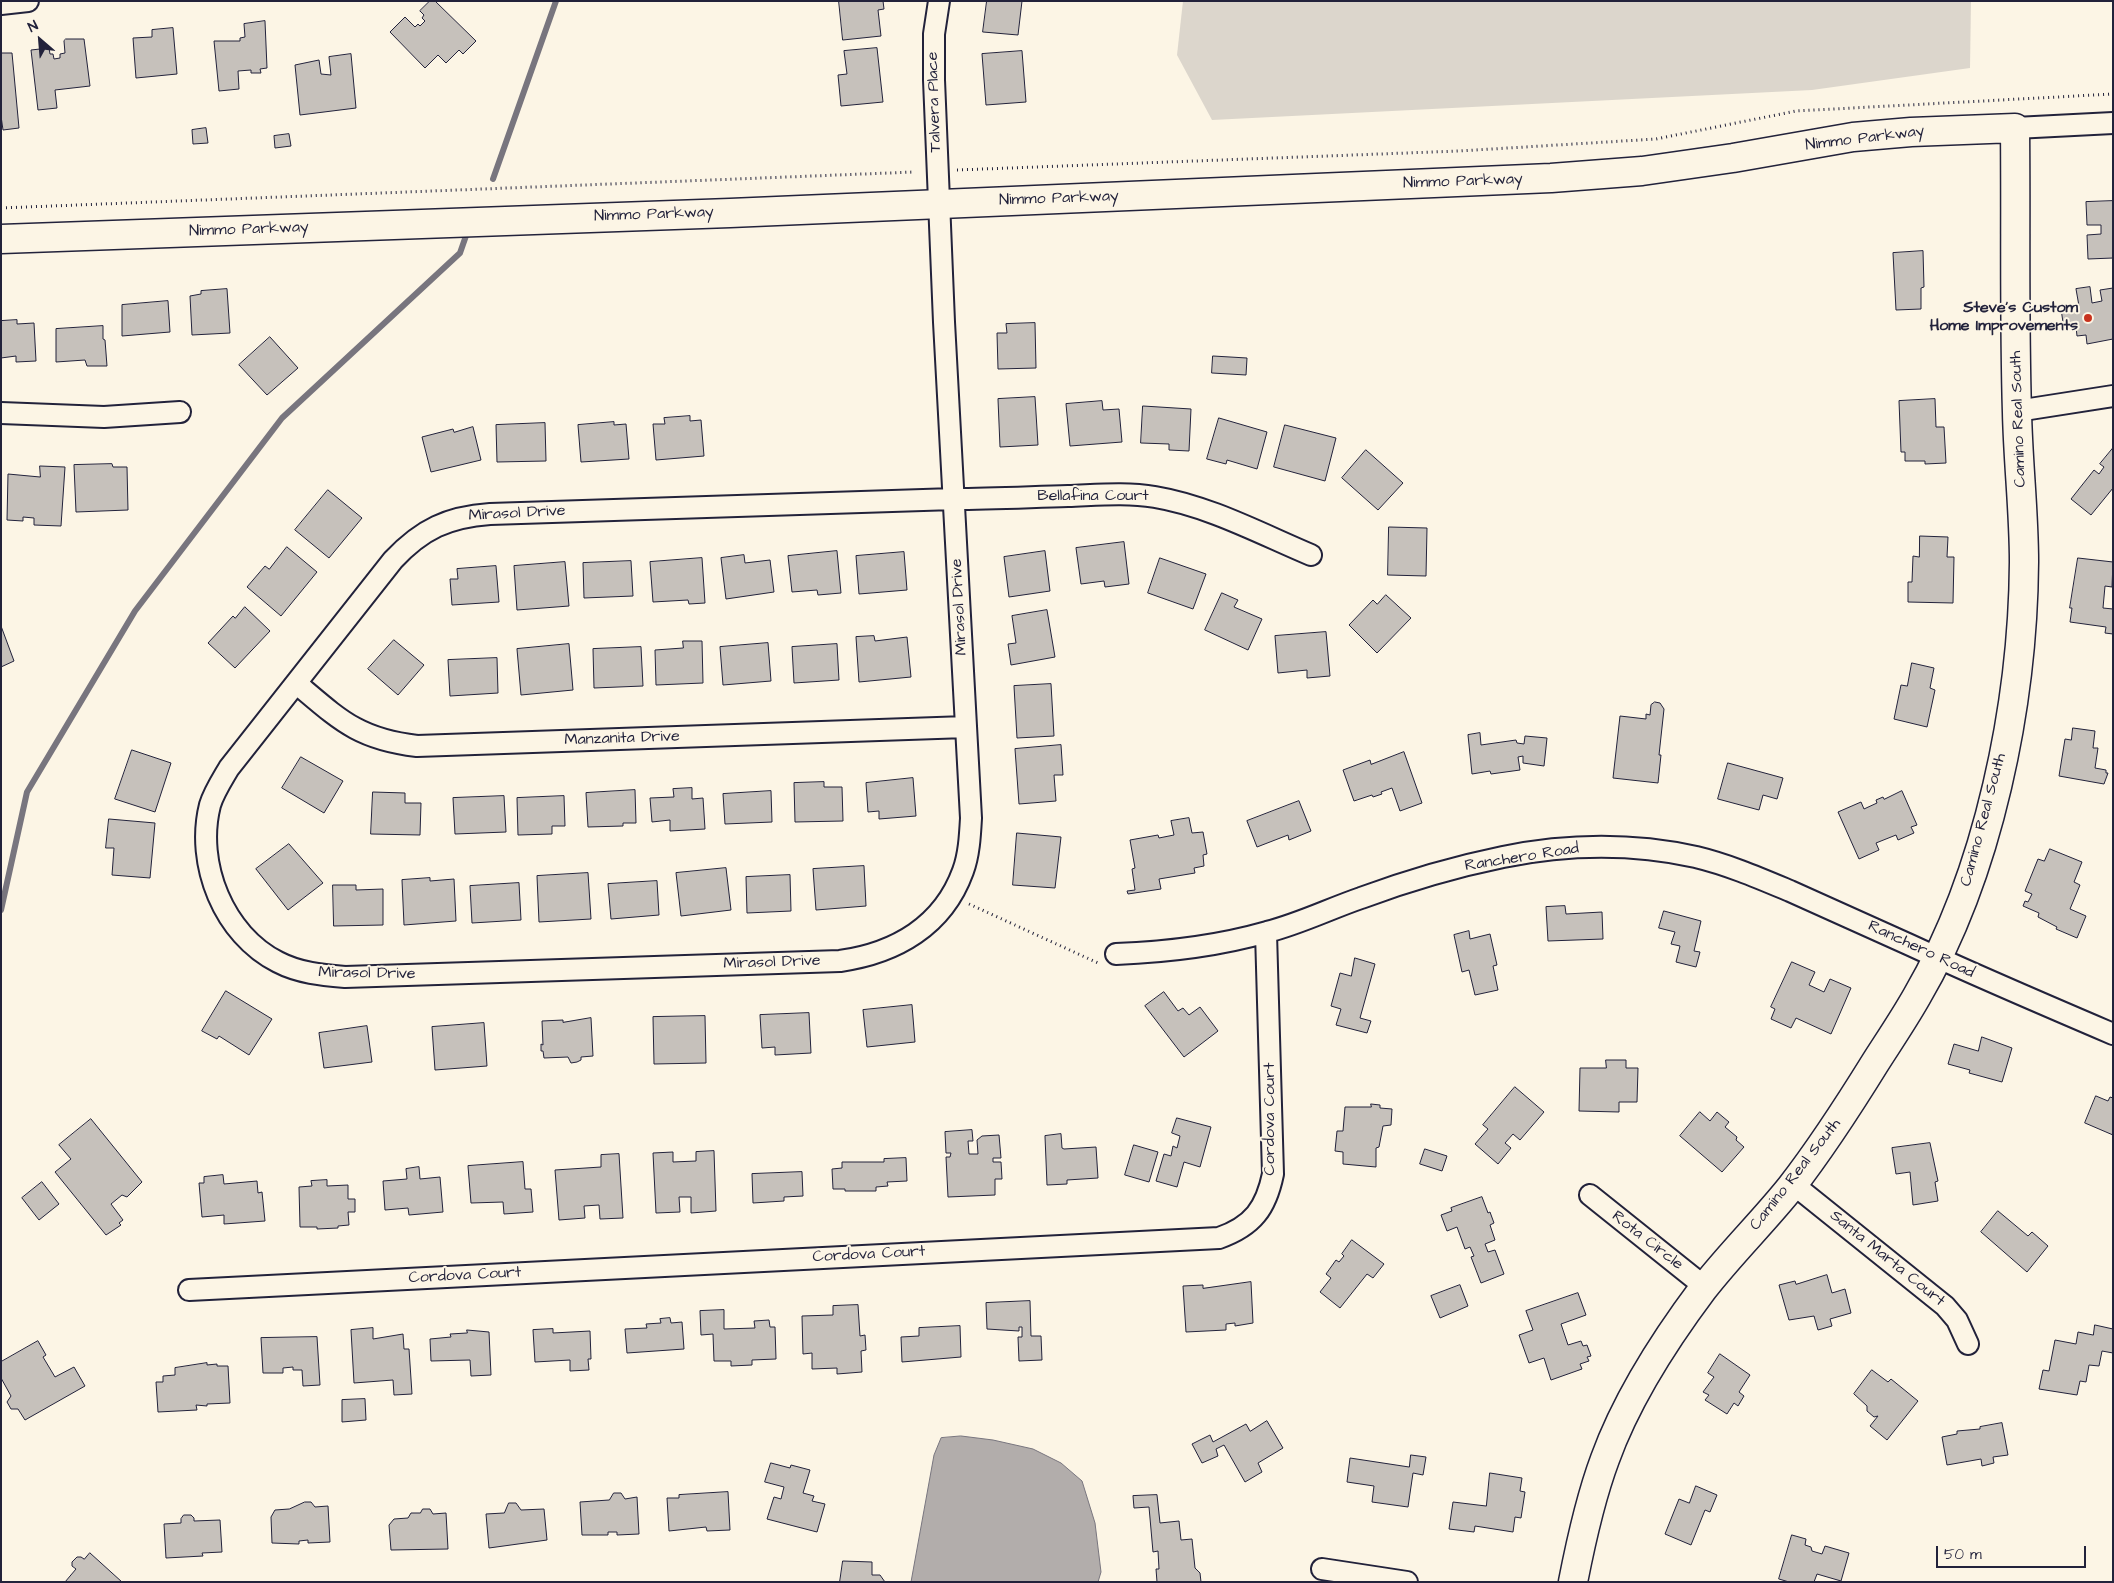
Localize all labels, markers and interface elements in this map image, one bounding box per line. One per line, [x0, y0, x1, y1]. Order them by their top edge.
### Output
north arrow [15, 15, 65, 65]
text: N [25, 16, 42, 38]
street label: Talvera Place [924, 51, 946, 153]
street label: Nimmo Parkway [1804, 122, 1926, 156]
street label: Nimmo Parkway [1403, 170, 1523, 194]
street label: Nimmo Parkway [999, 187, 1119, 211]
street label: Nimmo Parkway [594, 203, 714, 227]
street label: Nimmo Parkway [189, 218, 309, 242]
place label: Steve's Custom Home Improvements [1930, 299, 2078, 337]
marker: Steve's Custom Home Improvements [2082, 312, 2094, 324]
street label: Camino Real South [2007, 350, 2031, 488]
street label: Bellafina Court [1037, 487, 1149, 507]
street label: Mirasol Drive [468, 502, 566, 526]
street label: Mirasol Drive [948, 558, 972, 656]
street label: Manzanita Drive [564, 727, 680, 751]
street label: Camino Real South [1957, 752, 2011, 888]
street label: Ranchero Road [1464, 840, 1580, 876]
street label: Ranchero Road [1865, 917, 1977, 983]
street label: Mirasol Drive [723, 952, 821, 974]
street label: Mirasol Drive [318, 964, 416, 984]
street label: Cordova Court [1261, 1063, 1281, 1175]
street label: Camino Real South [1746, 1115, 1846, 1235]
street label: Rota Circle [1607, 1207, 1687, 1275]
street label: Santa Marta Court [1826, 1207, 1948, 1311]
street label: Cordova Court [812, 1242, 926, 1268]
street label: Cordova Court [408, 1263, 522, 1289]
scale bar [1939, 1536, 2089, 1568]
text: 50 m [1944, 1544, 1982, 1565]

